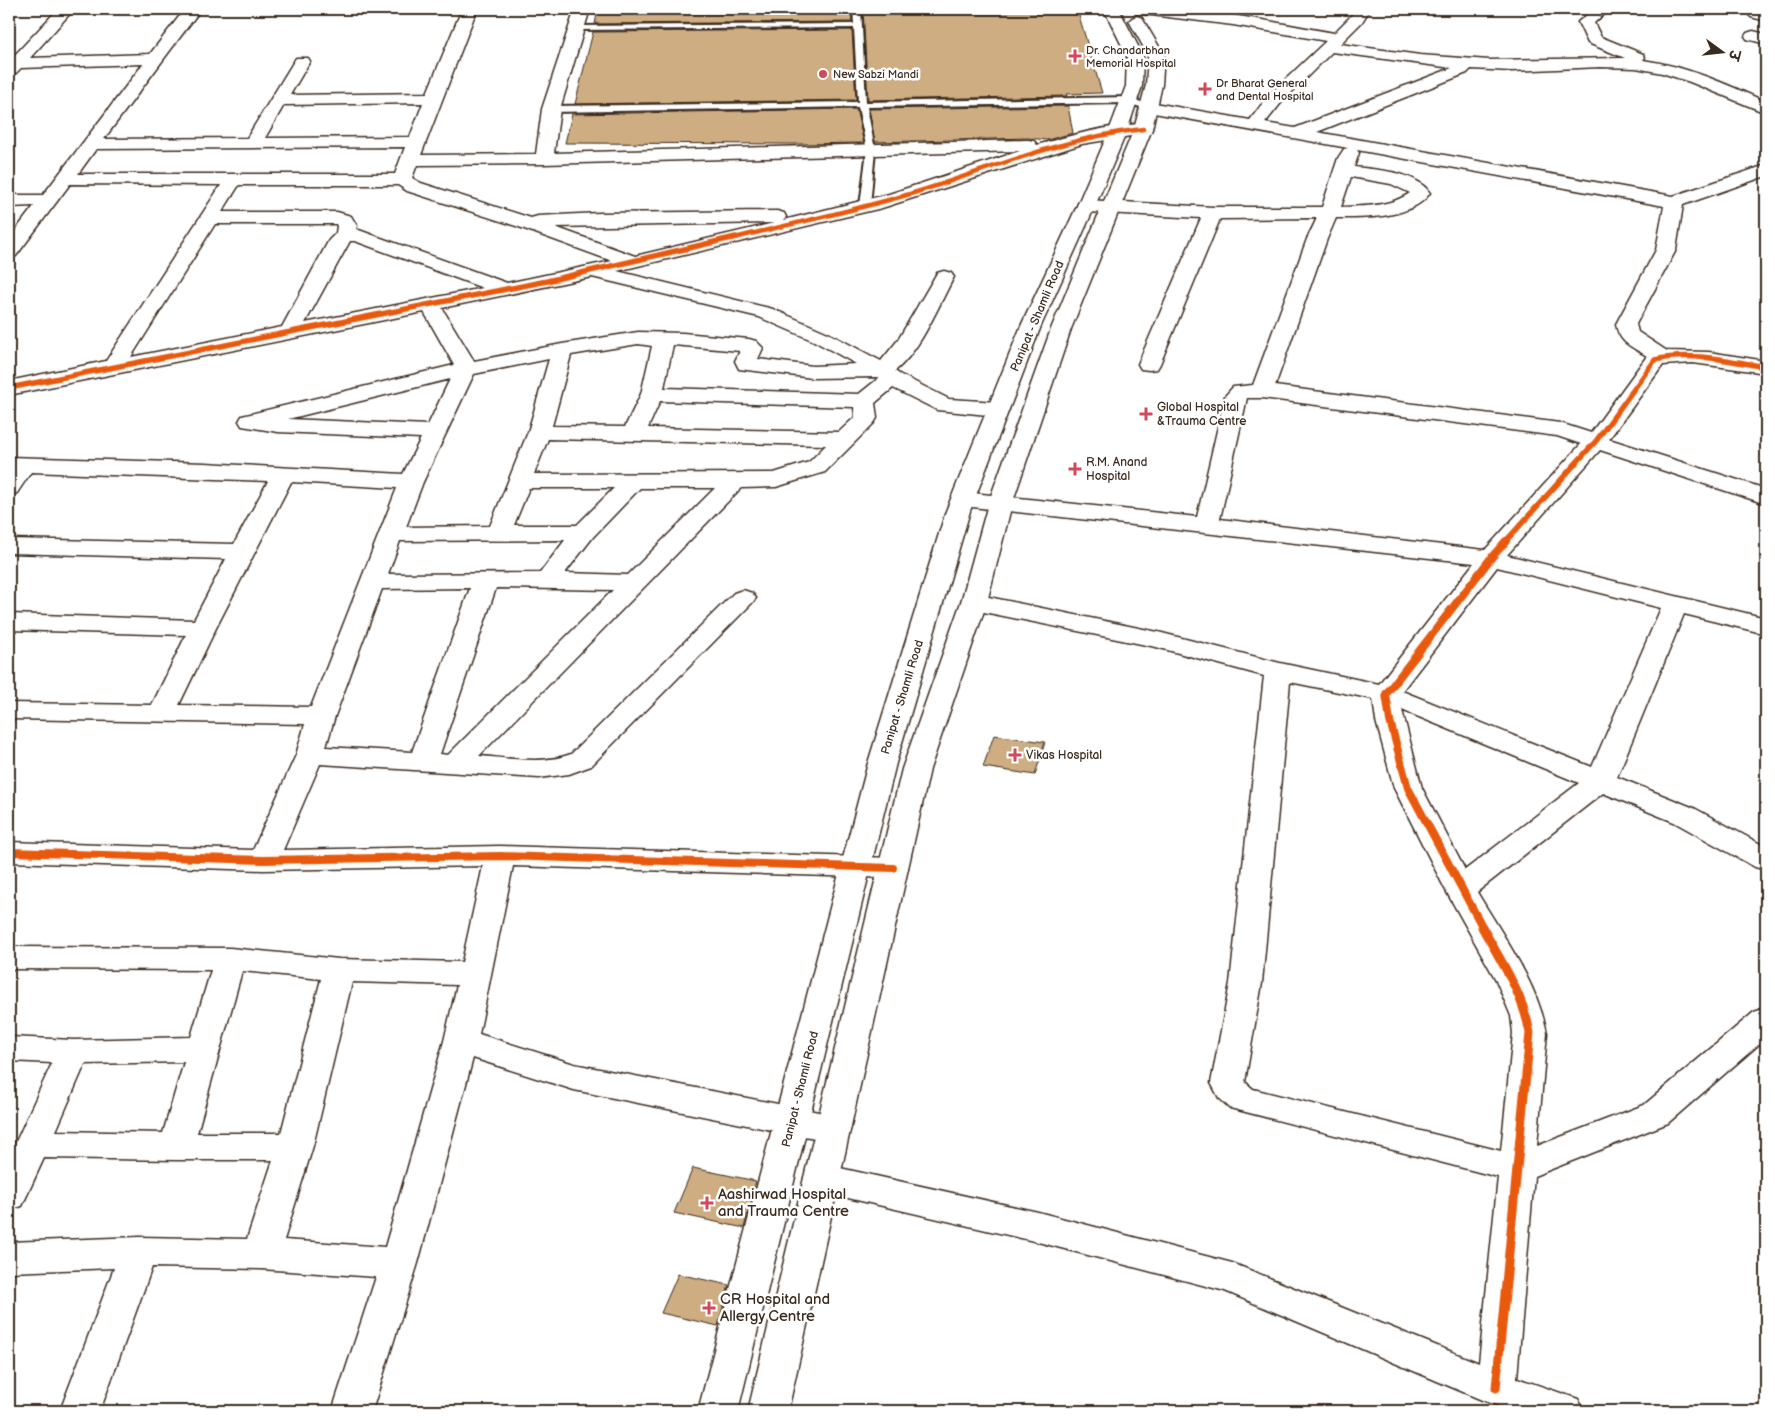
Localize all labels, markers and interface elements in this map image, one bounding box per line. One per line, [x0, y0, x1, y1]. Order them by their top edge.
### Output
north arrow [1698, 28, 1748, 78]
place label: Dr. Chandarbhan Memorial Hospital [1086, 44, 1176, 70]
text: उ [1724, 47, 1744, 64]
marker: Dr. Chandarbhan Memorial Hospital [1068, 49, 1082, 63]
marker: New Sabzi Mandi [817, 68, 829, 80]
place label: New Sabzi Mandi [833, 68, 919, 81]
place label: Dr Bharat General and Dental Hospital [1216, 77, 1313, 103]
marker: Dr Bharat General and Dental Hospital [1198, 82, 1212, 96]
street label: Panipat - Shamli Road [1007, 258, 1068, 374]
place label: Global Hospital &Trauma Centre [1157, 400, 1246, 429]
marker: Global Hospital &Trauma Centre [1139, 407, 1153, 421]
place label: R.M. Anand Hospital [1086, 455, 1147, 484]
marker: R.M. Anand Hospital [1068, 462, 1082, 476]
street label: Panipat - Shamli Road [878, 638, 927, 756]
marker: Vikas Hospital [1008, 748, 1022, 762]
place label: Vikas Hospital [1026, 748, 1102, 763]
street label: Panipat - Shamli Road [779, 1030, 822, 1149]
place label: Aashirwad Hospital and Trauma Centre [718, 1185, 849, 1221]
marker: Aashirwad Hospital and Trauma Centre [700, 1196, 714, 1210]
place label: CR Hospital and Allergy Centre [720, 1290, 830, 1326]
marker: CR Hospital and Allergy Centre [702, 1301, 716, 1315]

